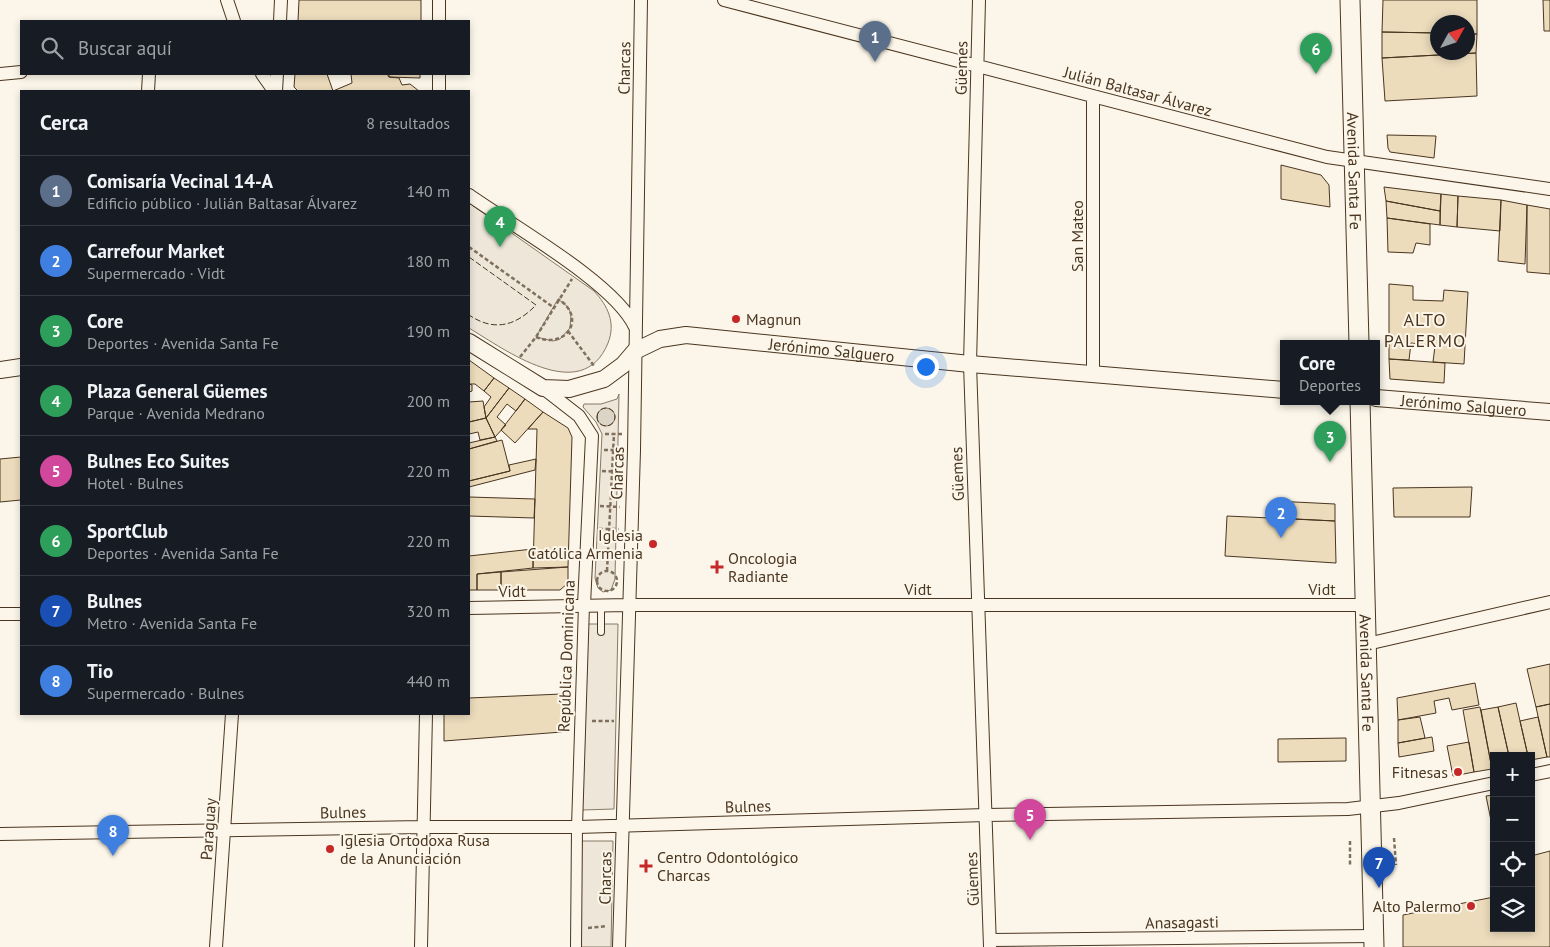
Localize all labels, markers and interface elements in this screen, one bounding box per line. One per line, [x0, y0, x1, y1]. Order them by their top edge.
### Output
north arrow [1430, 15, 1475, 60]
search box [20, 20, 470, 75]
pin: 1 [859, 21, 891, 62]
pin: 6 [1300, 33, 1332, 74]
icon: search [38, 34, 66, 62]
text: Buscar aquí [78, 36, 172, 60]
street label: Güemes [951, 40, 971, 95]
street label: Charcas [614, 41, 634, 95]
street label: Julián Baltasar Álvarez [1061, 61, 1214, 120]
text: Cerca [40, 109, 89, 136]
street label: Avenida Santa Fe [1343, 112, 1366, 230]
text: 8 resultados [366, 113, 450, 133]
text: Comisaría Vecinal 14-A [87, 169, 273, 193]
text: 1 [51, 181, 61, 201]
text: 140 m [407, 181, 450, 201]
text: Edificio público · Julián Baltasar Álvarez [87, 193, 357, 213]
street label: San Mateo [1067, 200, 1087, 272]
pin: 4 [484, 206, 516, 247]
text: Carrefour Market [87, 239, 224, 263]
text: 2 [51, 251, 61, 271]
text: 180 m [407, 251, 450, 271]
text: Supermercado · Vidt [87, 263, 225, 283]
district label: ALTO PALERMO [1384, 308, 1466, 352]
text: Core [87, 309, 123, 333]
place label: Magnun [746, 309, 801, 329]
marker: Magnun [730, 313, 742, 325]
text: 3 [51, 321, 61, 341]
text: 190 m [407, 321, 450, 341]
text: Deportes · Avenida Santa Fe [87, 333, 279, 353]
street label: Jerónimo Salguero [767, 333, 895, 366]
popup [1280, 340, 1380, 405]
text: Core [1299, 351, 1336, 375]
your location [913, 354, 939, 380]
text: Deportes [1299, 375, 1361, 395]
text: Plaza General Güemes [87, 379, 267, 403]
street label: Jerónimo Salguero [1399, 390, 1527, 420]
text: 4 [51, 391, 61, 411]
text: 200 m [407, 391, 450, 411]
text: Parque · Avenida Medrano [87, 403, 265, 423]
pin: 3 [1314, 421, 1346, 462]
street label: Charcas [606, 446, 628, 500]
street label: Güemes [946, 446, 968, 502]
text: Bulnes Eco Suites [87, 449, 229, 473]
text: 5 [51, 461, 61, 481]
text: 220 m [407, 461, 450, 481]
text: Hotel · Bulnes [87, 473, 183, 493]
pin: 2 [1265, 497, 1297, 538]
text: SportClub [87, 519, 168, 543]
place label: Iglesia Católica Armenia [528, 525, 643, 563]
text: 6 [51, 531, 61, 551]
text: 220 m [407, 531, 450, 551]
marker: Iglesia Católica Armenia [647, 538, 659, 550]
text: Deportes · Avenida Santa Fe [87, 543, 279, 563]
place label: Oncologia Radiante [728, 548, 797, 586]
marker: Oncologia Radiante [710, 560, 724, 574]
street label: Vidt [903, 579, 932, 599]
street label: Vidt [1307, 579, 1336, 599]
street label: República Dominicana [553, 580, 579, 732]
street label: Vidt [497, 581, 526, 601]
text: Bulnes [87, 589, 142, 613]
text: 7 [51, 601, 61, 621]
text: 320 m [407, 601, 450, 621]
text: Metro · Avenida Santa Fe [87, 613, 257, 633]
street label: Avenida Santa Fe [1355, 614, 1378, 732]
text: Tio [87, 659, 113, 683]
text: 8 [51, 671, 61, 691]
text: 440 m [407, 671, 450, 691]
text: Supermercado · Bulnes [87, 683, 244, 703]
map controls [1490, 752, 1535, 932]
button: + [1490, 752, 1535, 797]
place label: Fitnesas [1392, 762, 1448, 782]
marker: Fitnesas [1452, 766, 1464, 778]
street label: Bulnes [725, 795, 772, 817]
street label: Paraguay [196, 797, 220, 861]
button: − [1490, 797, 1535, 842]
pin: 5 [1014, 799, 1046, 840]
street label: Bulnes [320, 802, 367, 822]
pin: 8 [97, 815, 129, 856]
place label: Iglesia Ortodoxa Rusa de la Anunciación [340, 830, 490, 868]
button: locate [1490, 842, 1535, 887]
marker: Iglesia Ortodoxa Rusa de la Anunciación [324, 843, 336, 855]
place label: Centro Odontológico Charcas [657, 847, 798, 885]
pin: 7 [1363, 847, 1395, 888]
street label: Charcas [595, 851, 615, 905]
street label: Güemes [961, 851, 983, 907]
marker: Centro Odontológico Charcas [639, 859, 653, 873]
button: layers [1490, 887, 1535, 932]
place label: Alto Palermo [1373, 896, 1461, 916]
marker: Alto Palermo [1465, 900, 1477, 912]
street label: Anasagasti [1145, 911, 1219, 933]

